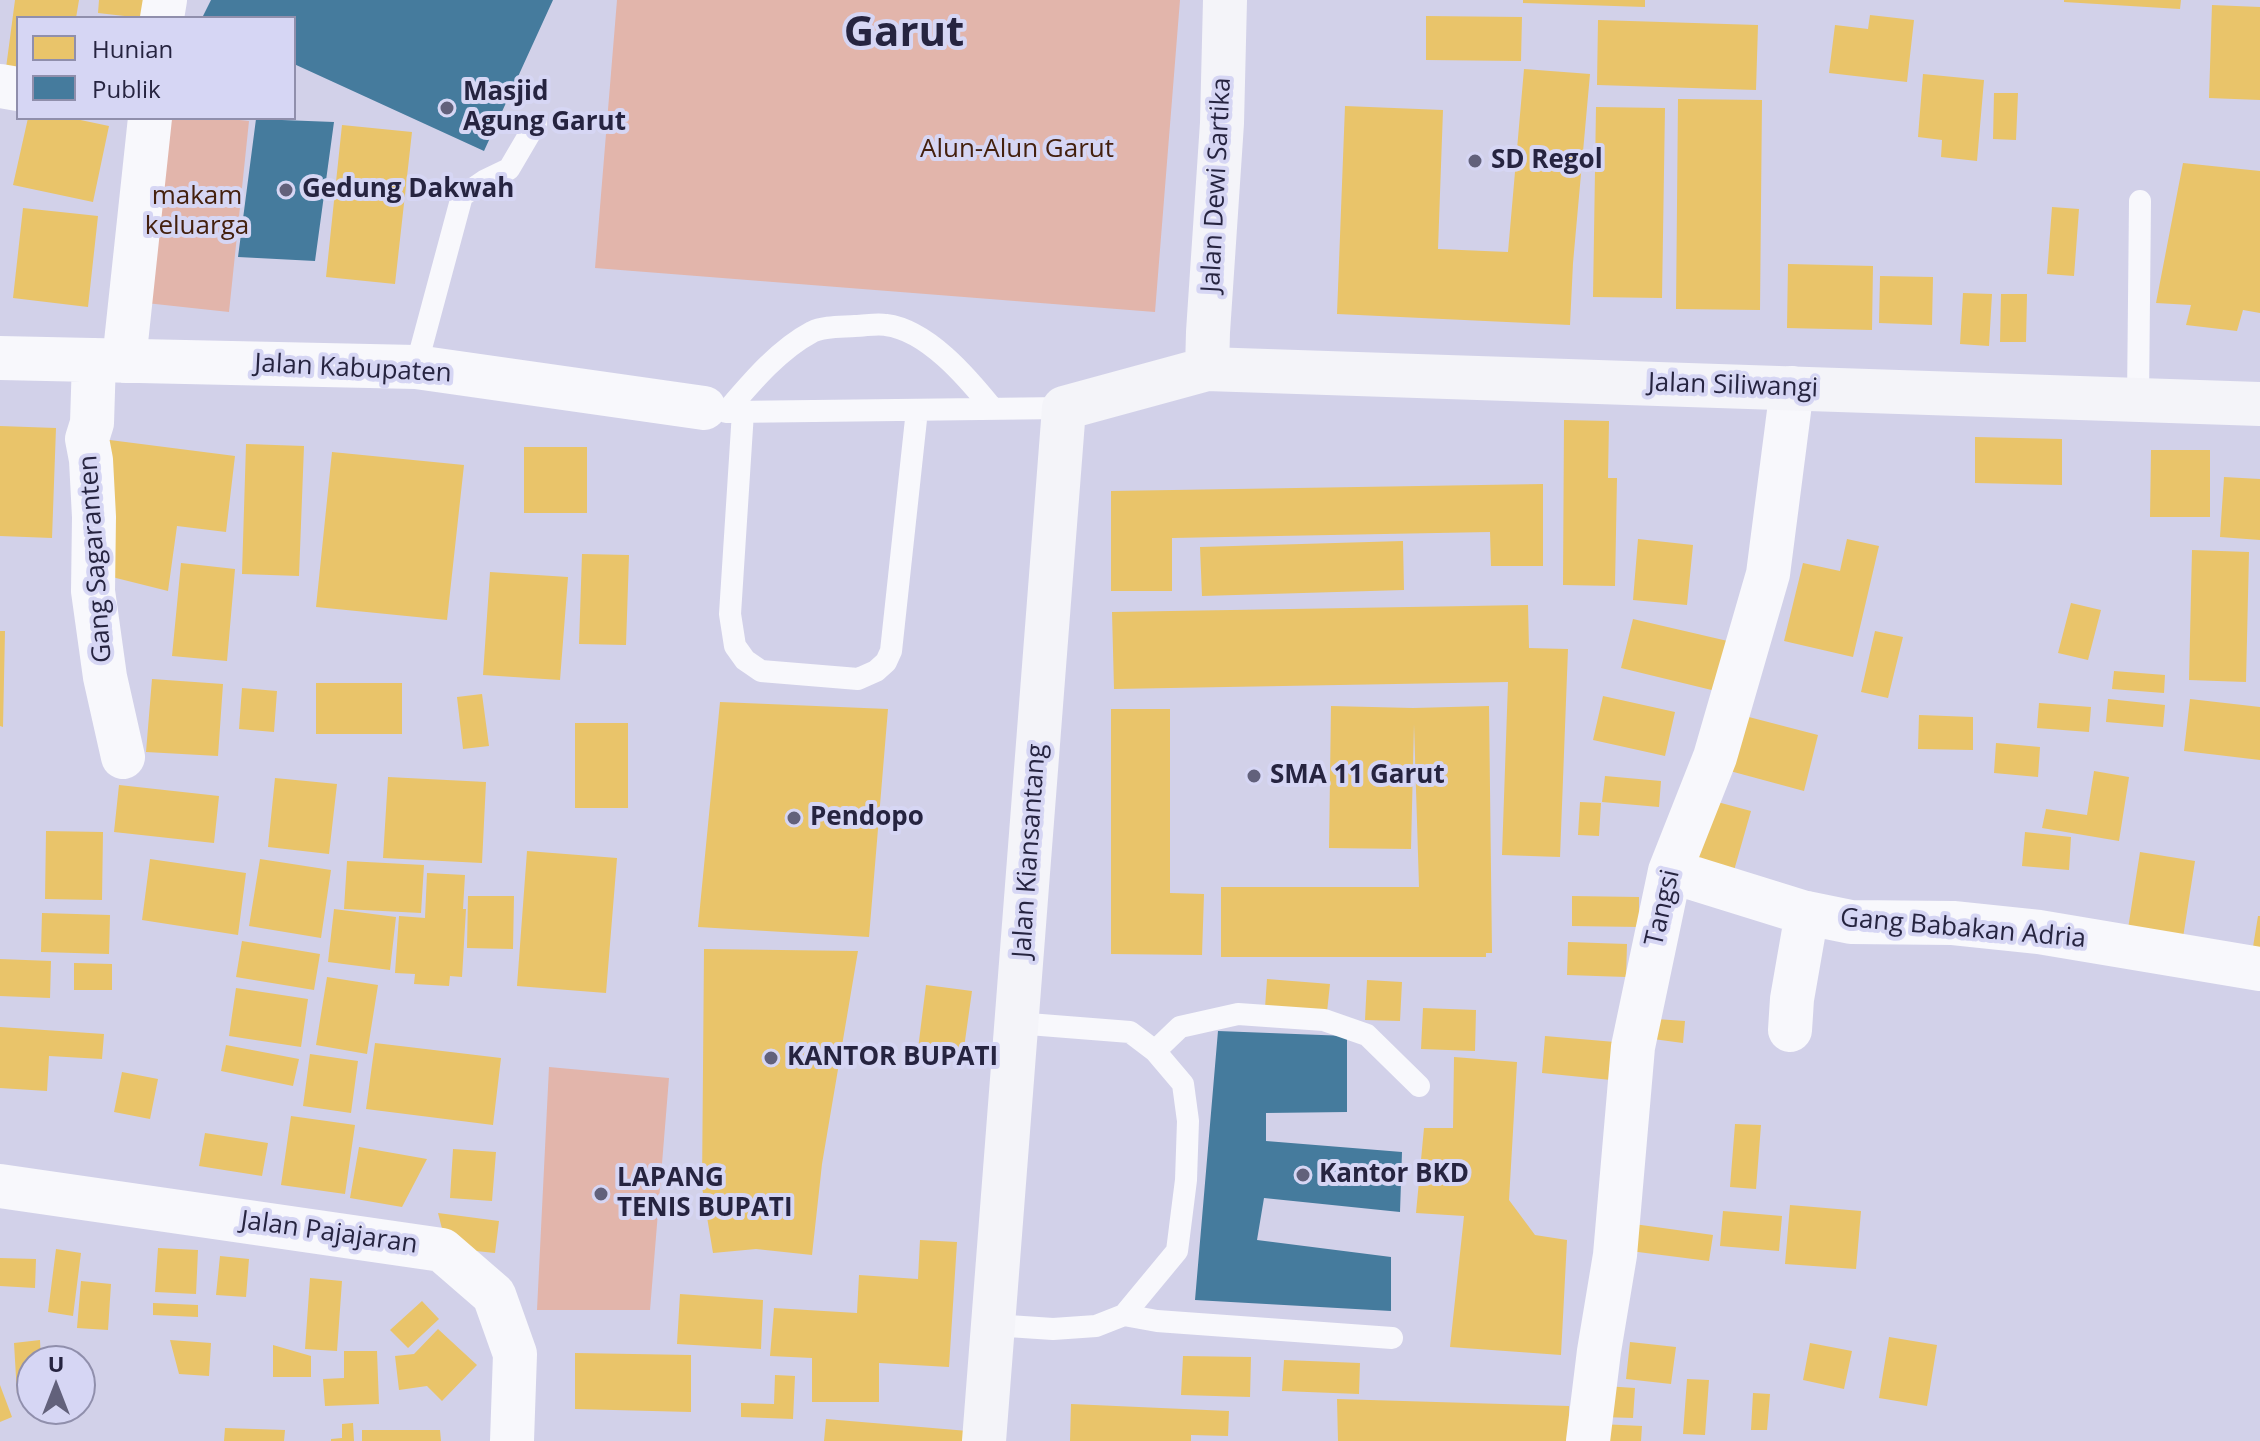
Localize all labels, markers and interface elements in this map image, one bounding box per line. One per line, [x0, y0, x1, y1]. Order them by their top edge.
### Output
district label: Garut [844, 9, 964, 59]
legend [16, 16, 296, 120]
text: Hunian [92, 32, 173, 65]
text: Publik [92, 72, 161, 105]
place label: Masjid Agung Garut [463, 77, 626, 138]
street label: Jalan Dewi Sartika [1196, 77, 1238, 293]
marker: Masjid Agung Garut [438, 99, 456, 117]
park label: Alun-Alun Garut [920, 134, 1114, 166]
place label: SD Regol [1491, 145, 1603, 177]
marker: SD Regol [1466, 152, 1484, 170]
place label: Gedung Dakwah [302, 174, 514, 206]
park label: makam keluarga [145, 181, 249, 242]
marker: Gedung Dakwah [277, 181, 295, 199]
street label: Jalan Kabupaten [254, 348, 452, 390]
street label: Jalan Siliwangi [1647, 367, 1819, 405]
street label: Gang Sagaranten [73, 454, 119, 664]
street label: Jalan Kiansantang [1007, 743, 1053, 959]
place label: SMA 11 Garut [1270, 760, 1445, 792]
marker: SMA 11 Garut [1245, 767, 1263, 785]
place label: Pendopo [810, 802, 924, 834]
marker: Pendopo [785, 809, 803, 827]
street label: Tangsi [1639, 867, 1687, 949]
street label: Gang Babakan Adria [1839, 903, 2087, 955]
place label: KANTOR BUPATI [787, 1042, 998, 1074]
marker: KANTOR BUPATI [762, 1049, 780, 1067]
place label: Kantor BKD [1319, 1159, 1469, 1191]
place label: LAPANG TENIS BUPATI [617, 1163, 792, 1224]
marker: Kantor BKD [1294, 1166, 1312, 1184]
marker: LAPANG TENIS BUPATI [592, 1185, 610, 1203]
street label: Jalan Pajajaran [239, 1205, 419, 1261]
north arrow [16, 1345, 96, 1425]
text: U [48, 1348, 64, 1378]

